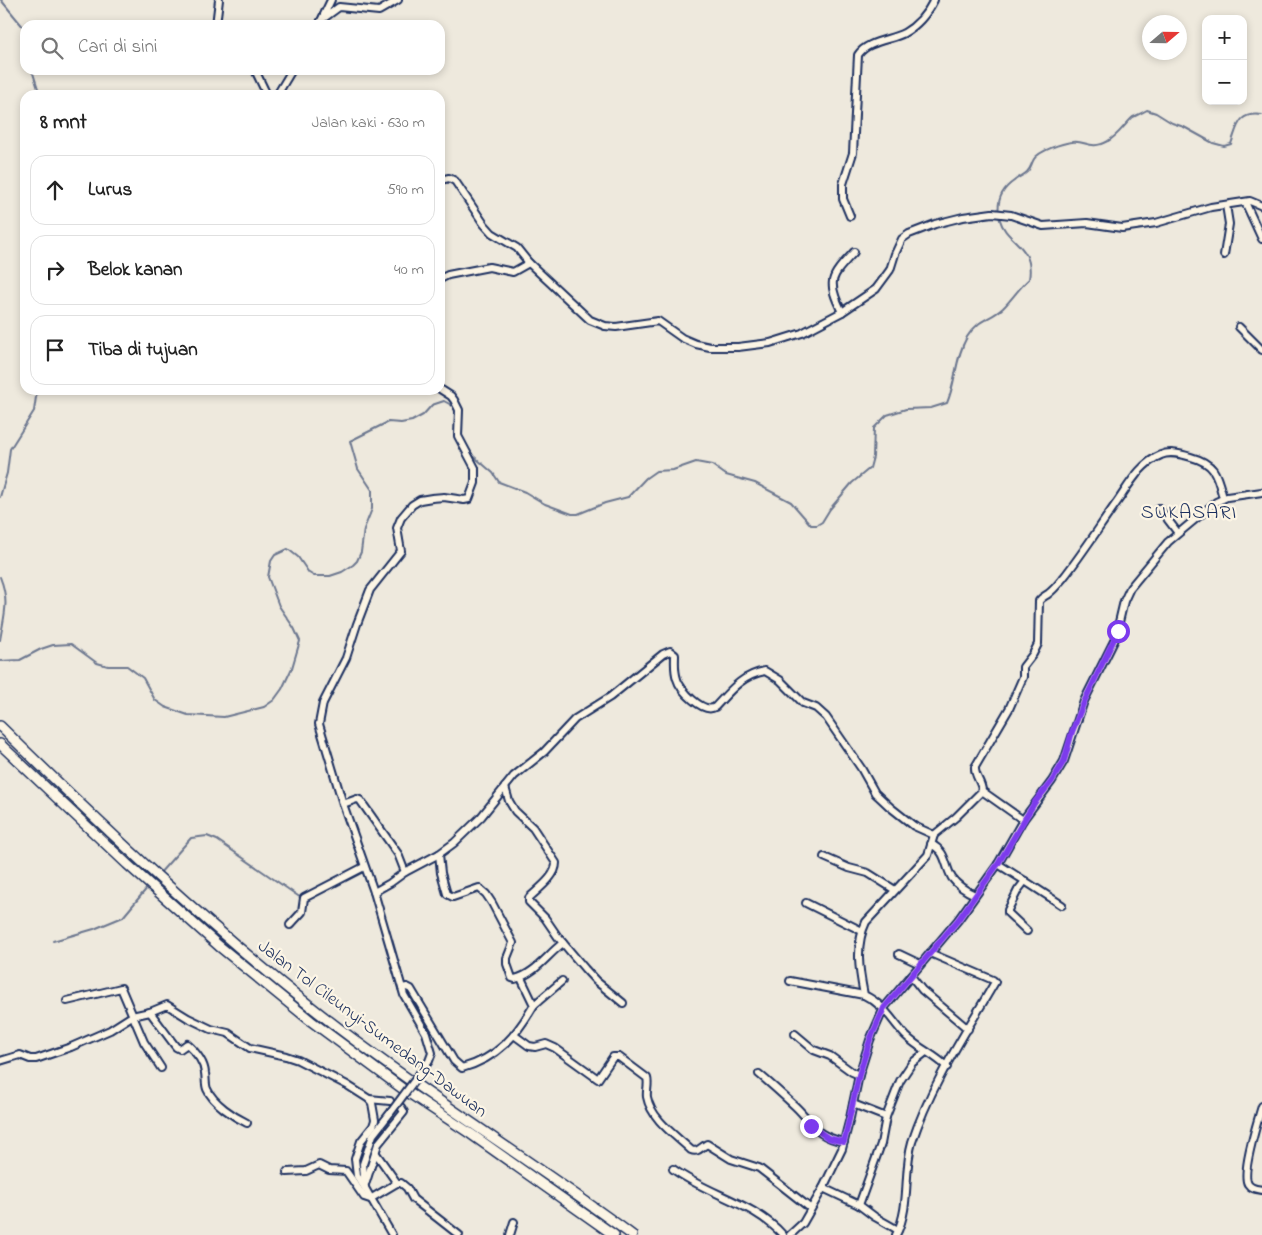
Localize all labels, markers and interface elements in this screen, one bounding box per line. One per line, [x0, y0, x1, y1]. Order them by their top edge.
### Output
north arrow [1142, 15, 1187, 60]
map controls [1202, 15, 1247, 105]
button: + [1202, 15, 1247, 60]
search box [20, 20, 445, 75]
icon: search [38, 34, 66, 62]
text: Cari di sini [78, 34, 157, 61]
button: − [1202, 60, 1247, 105]
text: 8 mnt [40, 108, 87, 138]
text: Jalan kaki · 630 m [311, 111, 425, 135]
icon: ahead [41, 176, 69, 204]
text: Lurus [88, 177, 132, 204]
text: 590 m [387, 178, 424, 202]
icon: right [41, 256, 69, 284]
text: Belok kanan [88, 257, 182, 284]
text: 40 m [394, 258, 424, 282]
icon: arrive [41, 336, 69, 364]
text: Tiba di tujuan [88, 337, 198, 364]
district label: SUKASARI [1141, 499, 1237, 528]
route start [1107, 620, 1130, 643]
street label: Jalan Tol Cileunyi–Sumedang–Dawuan [251, 934, 492, 1126]
route end [800, 1115, 823, 1138]

